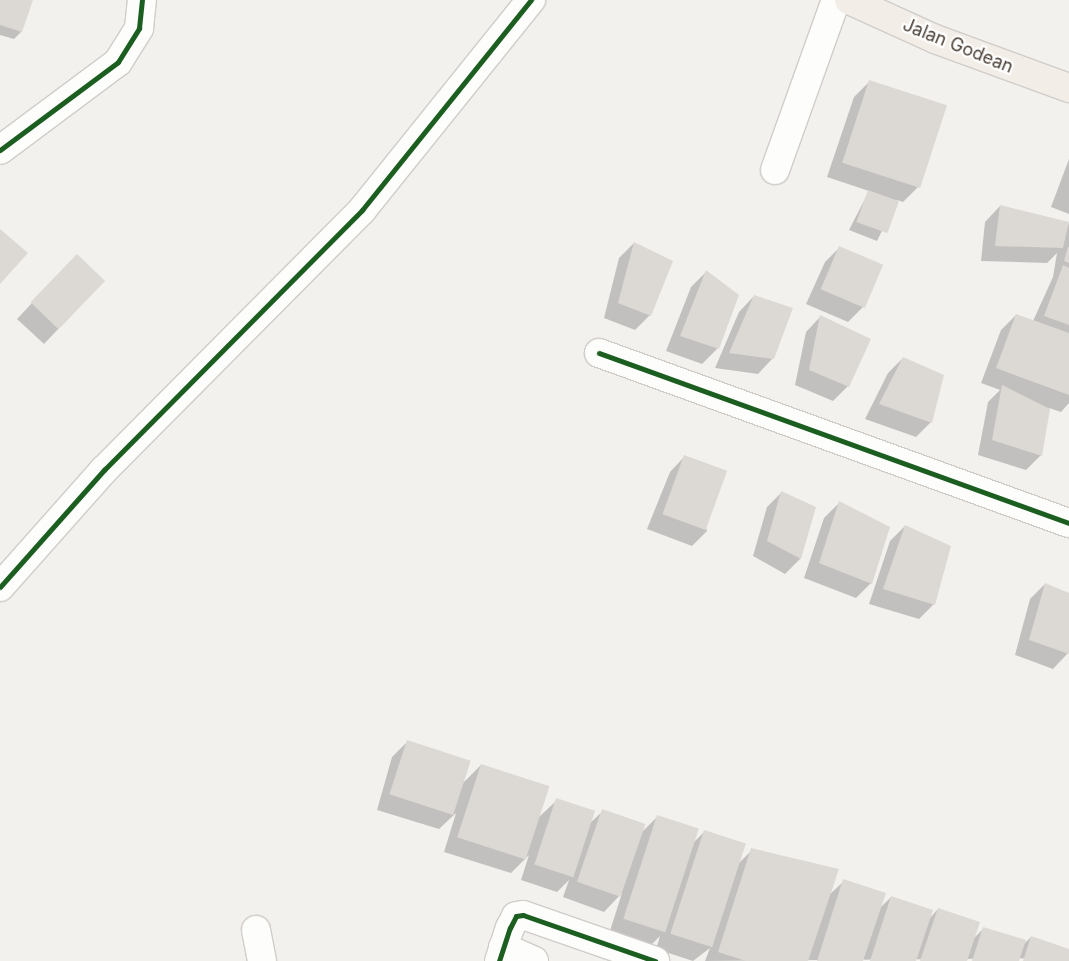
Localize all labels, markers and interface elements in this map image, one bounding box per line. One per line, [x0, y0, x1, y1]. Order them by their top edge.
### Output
street label: Jalan Godean [900, 14, 1016, 78]

